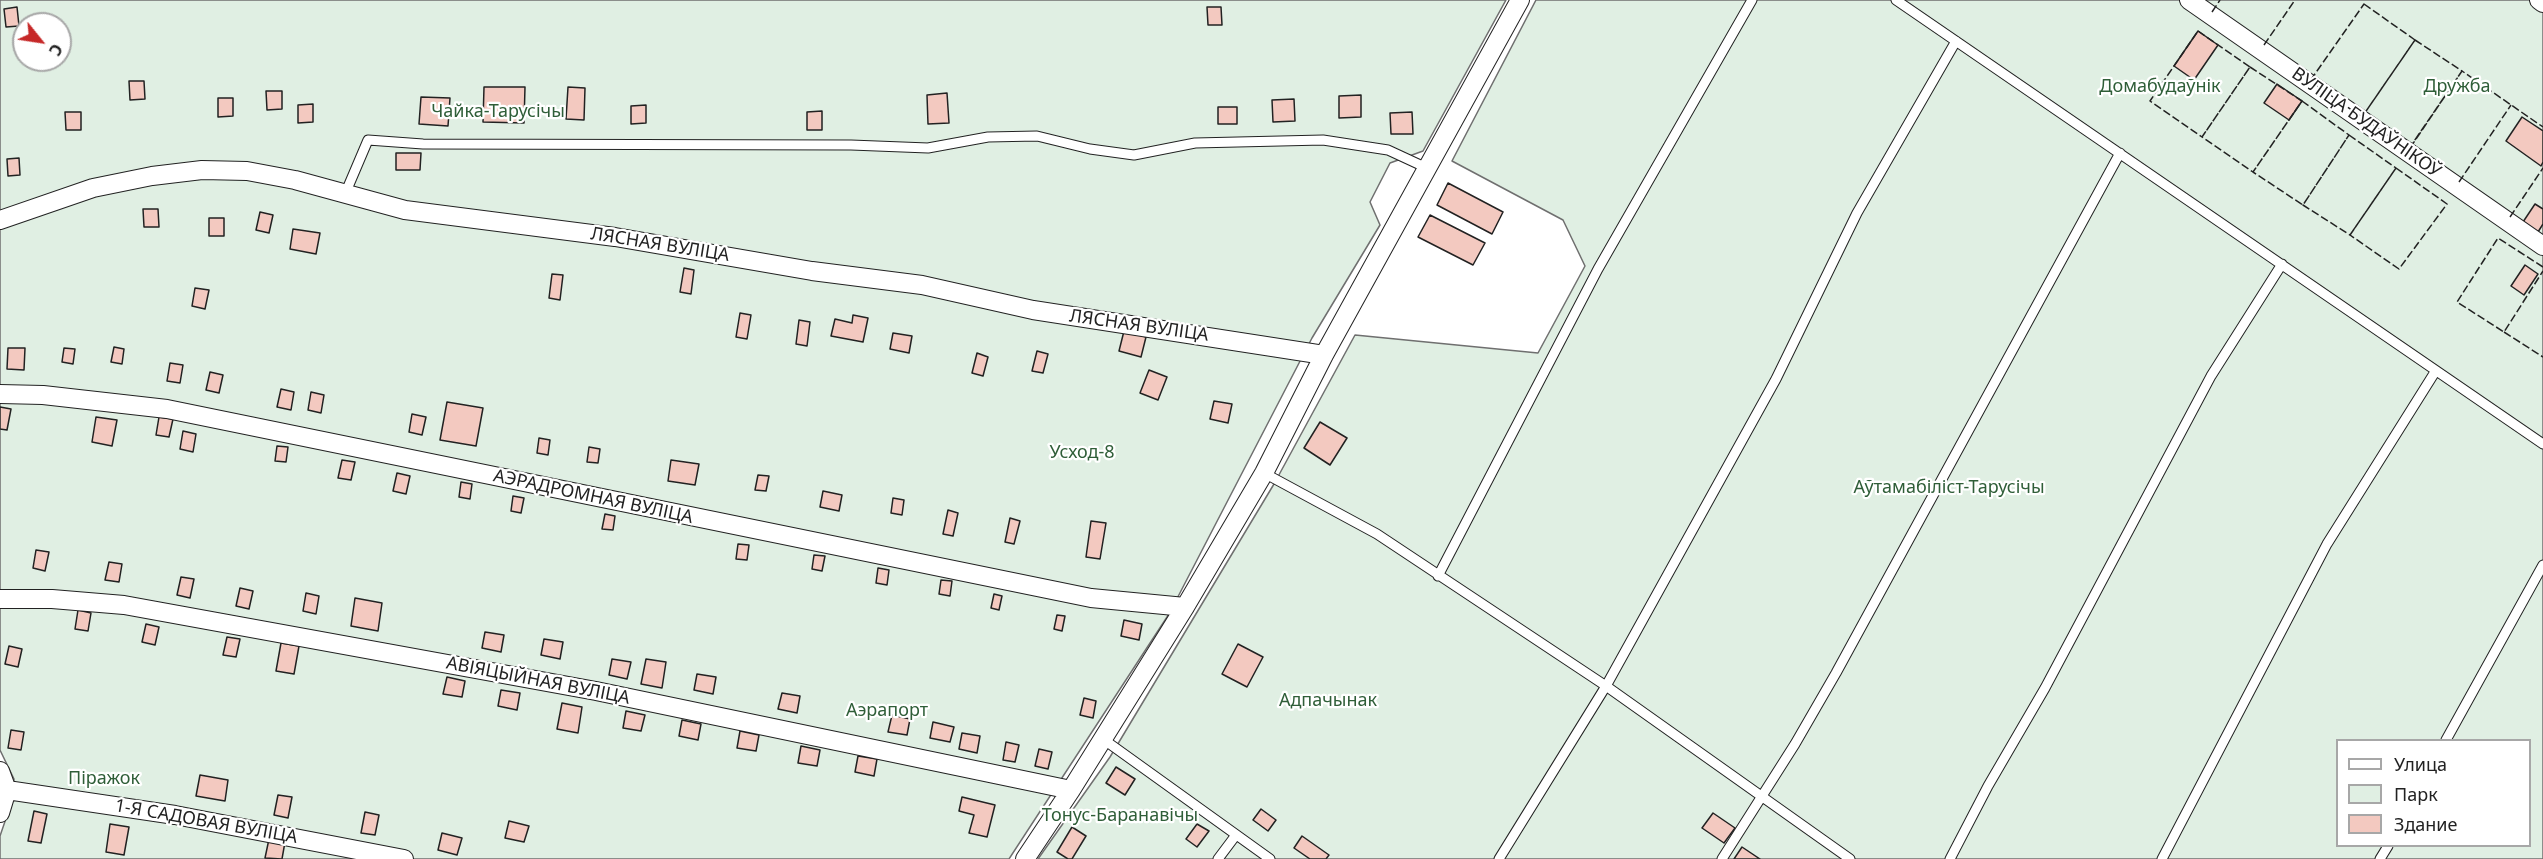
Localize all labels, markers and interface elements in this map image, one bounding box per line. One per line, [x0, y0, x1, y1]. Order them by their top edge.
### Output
north arrow [12, 12, 72, 72]
text: С [44, 40, 68, 60]
street label: ВУЛІЦА БУДАЎНІКОЎ [2287, 63, 2445, 183]
park label: Домабудаўнік [2099, 76, 2221, 98]
park label: Дружба [2423, 76, 2491, 98]
park label: Чайка-Тарусічы [431, 101, 565, 123]
street label: ЛЯСНАЯ ВУЛІЦА [589, 223, 731, 267]
street label: ЛЯСНАЯ ВУЛІЦА [1068, 306, 1210, 346]
park label: Усход-8 [1049, 442, 1115, 464]
street label: АЭРАДРОМНАЯ ВУЛІЦА [491, 465, 695, 529]
park label: Аўтамабіліст-Тарусічы [1853, 477, 2045, 499]
street label: АВІЯЦЫЙНАЯ ВУЛІЦА [444, 653, 632, 709]
park label: Адпачынак [1279, 690, 1377, 712]
park label: Аэрапорт [846, 700, 928, 722]
legend [2336, 739, 2531, 847]
text: Улица [2394, 752, 2447, 776]
park label: Піражок [68, 768, 140, 790]
text: Парк [2394, 782, 2438, 806]
street label: 1-Я САДОВАЯ ВУЛІЦА [113, 795, 299, 849]
park label: Тонус-Баранавічы [1042, 805, 1198, 827]
text: Здание [2394, 812, 2457, 836]

